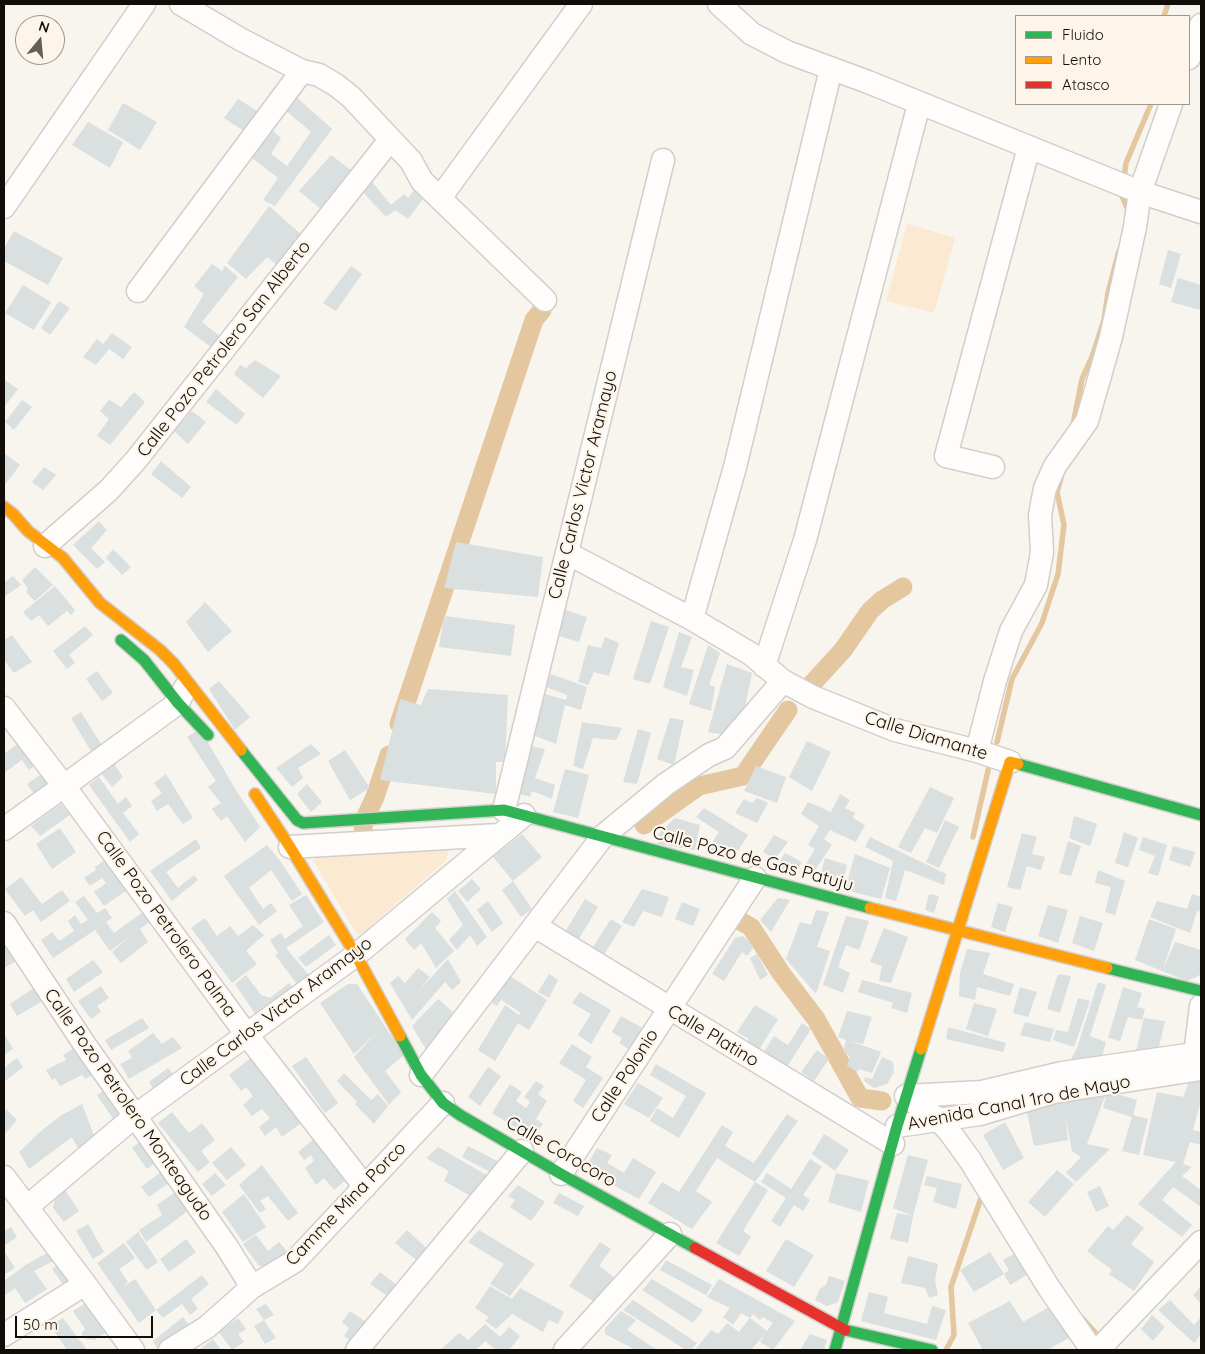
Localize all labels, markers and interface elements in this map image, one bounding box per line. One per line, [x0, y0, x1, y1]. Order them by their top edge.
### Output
north arrow [15, 15, 65, 65]
legend [1015, 15, 1190, 105]
text: N [37, 16, 52, 37]
text: Fluido [1062, 25, 1104, 44]
text: Lento [1062, 50, 1101, 69]
text: Atasco [1062, 75, 1110, 94]
street label: Calle Pozo Petrolero San Alberto [133, 236, 315, 462]
street label: Calle Carlos Victor Aramayo [544, 368, 622, 602]
street label: Calle Diamante [862, 707, 990, 765]
street label: Calle Pozo de Gas Patuju [650, 822, 856, 896]
street label: Calle Pozo Petrolero Palma [91, 827, 241, 1021]
street label: Calle Carlos Victor Aramayo [176, 933, 376, 1091]
street label: Calle Pozo Petrolero Monteagudo [39, 985, 217, 1225]
street label: Calle Platino [663, 1000, 763, 1072]
street label: Calle Polonio [587, 1025, 663, 1127]
street label: Avenida Canal 1ro de Mayo [906, 1071, 1132, 1135]
street label: Calle Corocoro [502, 1112, 620, 1192]
street label: Camme Mina Porco [281, 1138, 411, 1270]
scale bar [18, 1306, 155, 1338]
text: 50 m [23, 1315, 58, 1334]

